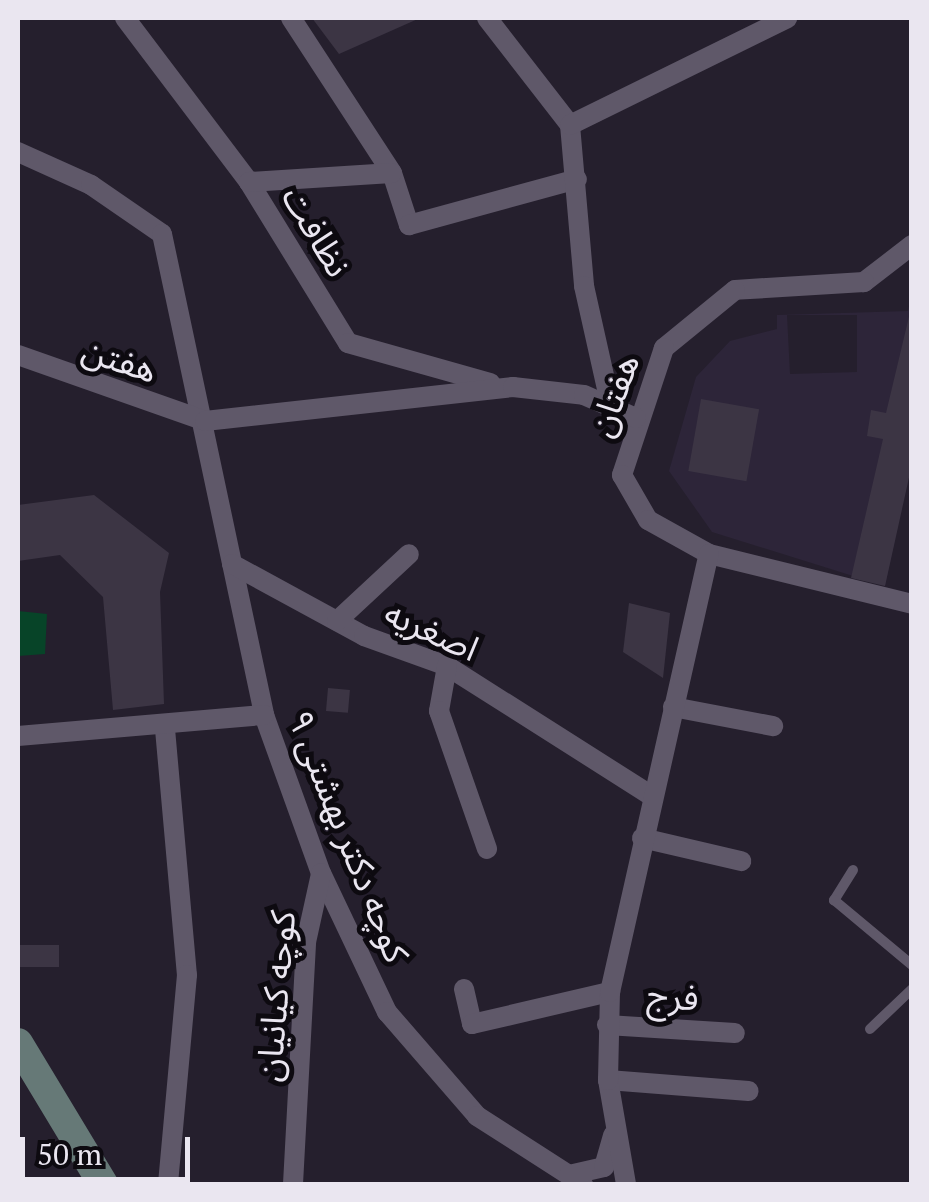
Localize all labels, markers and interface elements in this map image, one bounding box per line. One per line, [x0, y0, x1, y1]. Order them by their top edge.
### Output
street label: نظافت [274, 178, 360, 284]
street label: هفتن [77, 327, 163, 391]
street label: هفتان [579, 348, 647, 442]
street label: اصغریه [378, 591, 486, 669]
street label: کوچه دکتر بهشتی ۹ [279, 704, 419, 968]
street label: کوچه کیانیان [247, 909, 303, 1083]
street label: فرج [646, 973, 700, 1019]
scale bar [25, 1117, 195, 1179]
text: 50 m [37, 1134, 102, 1174]

